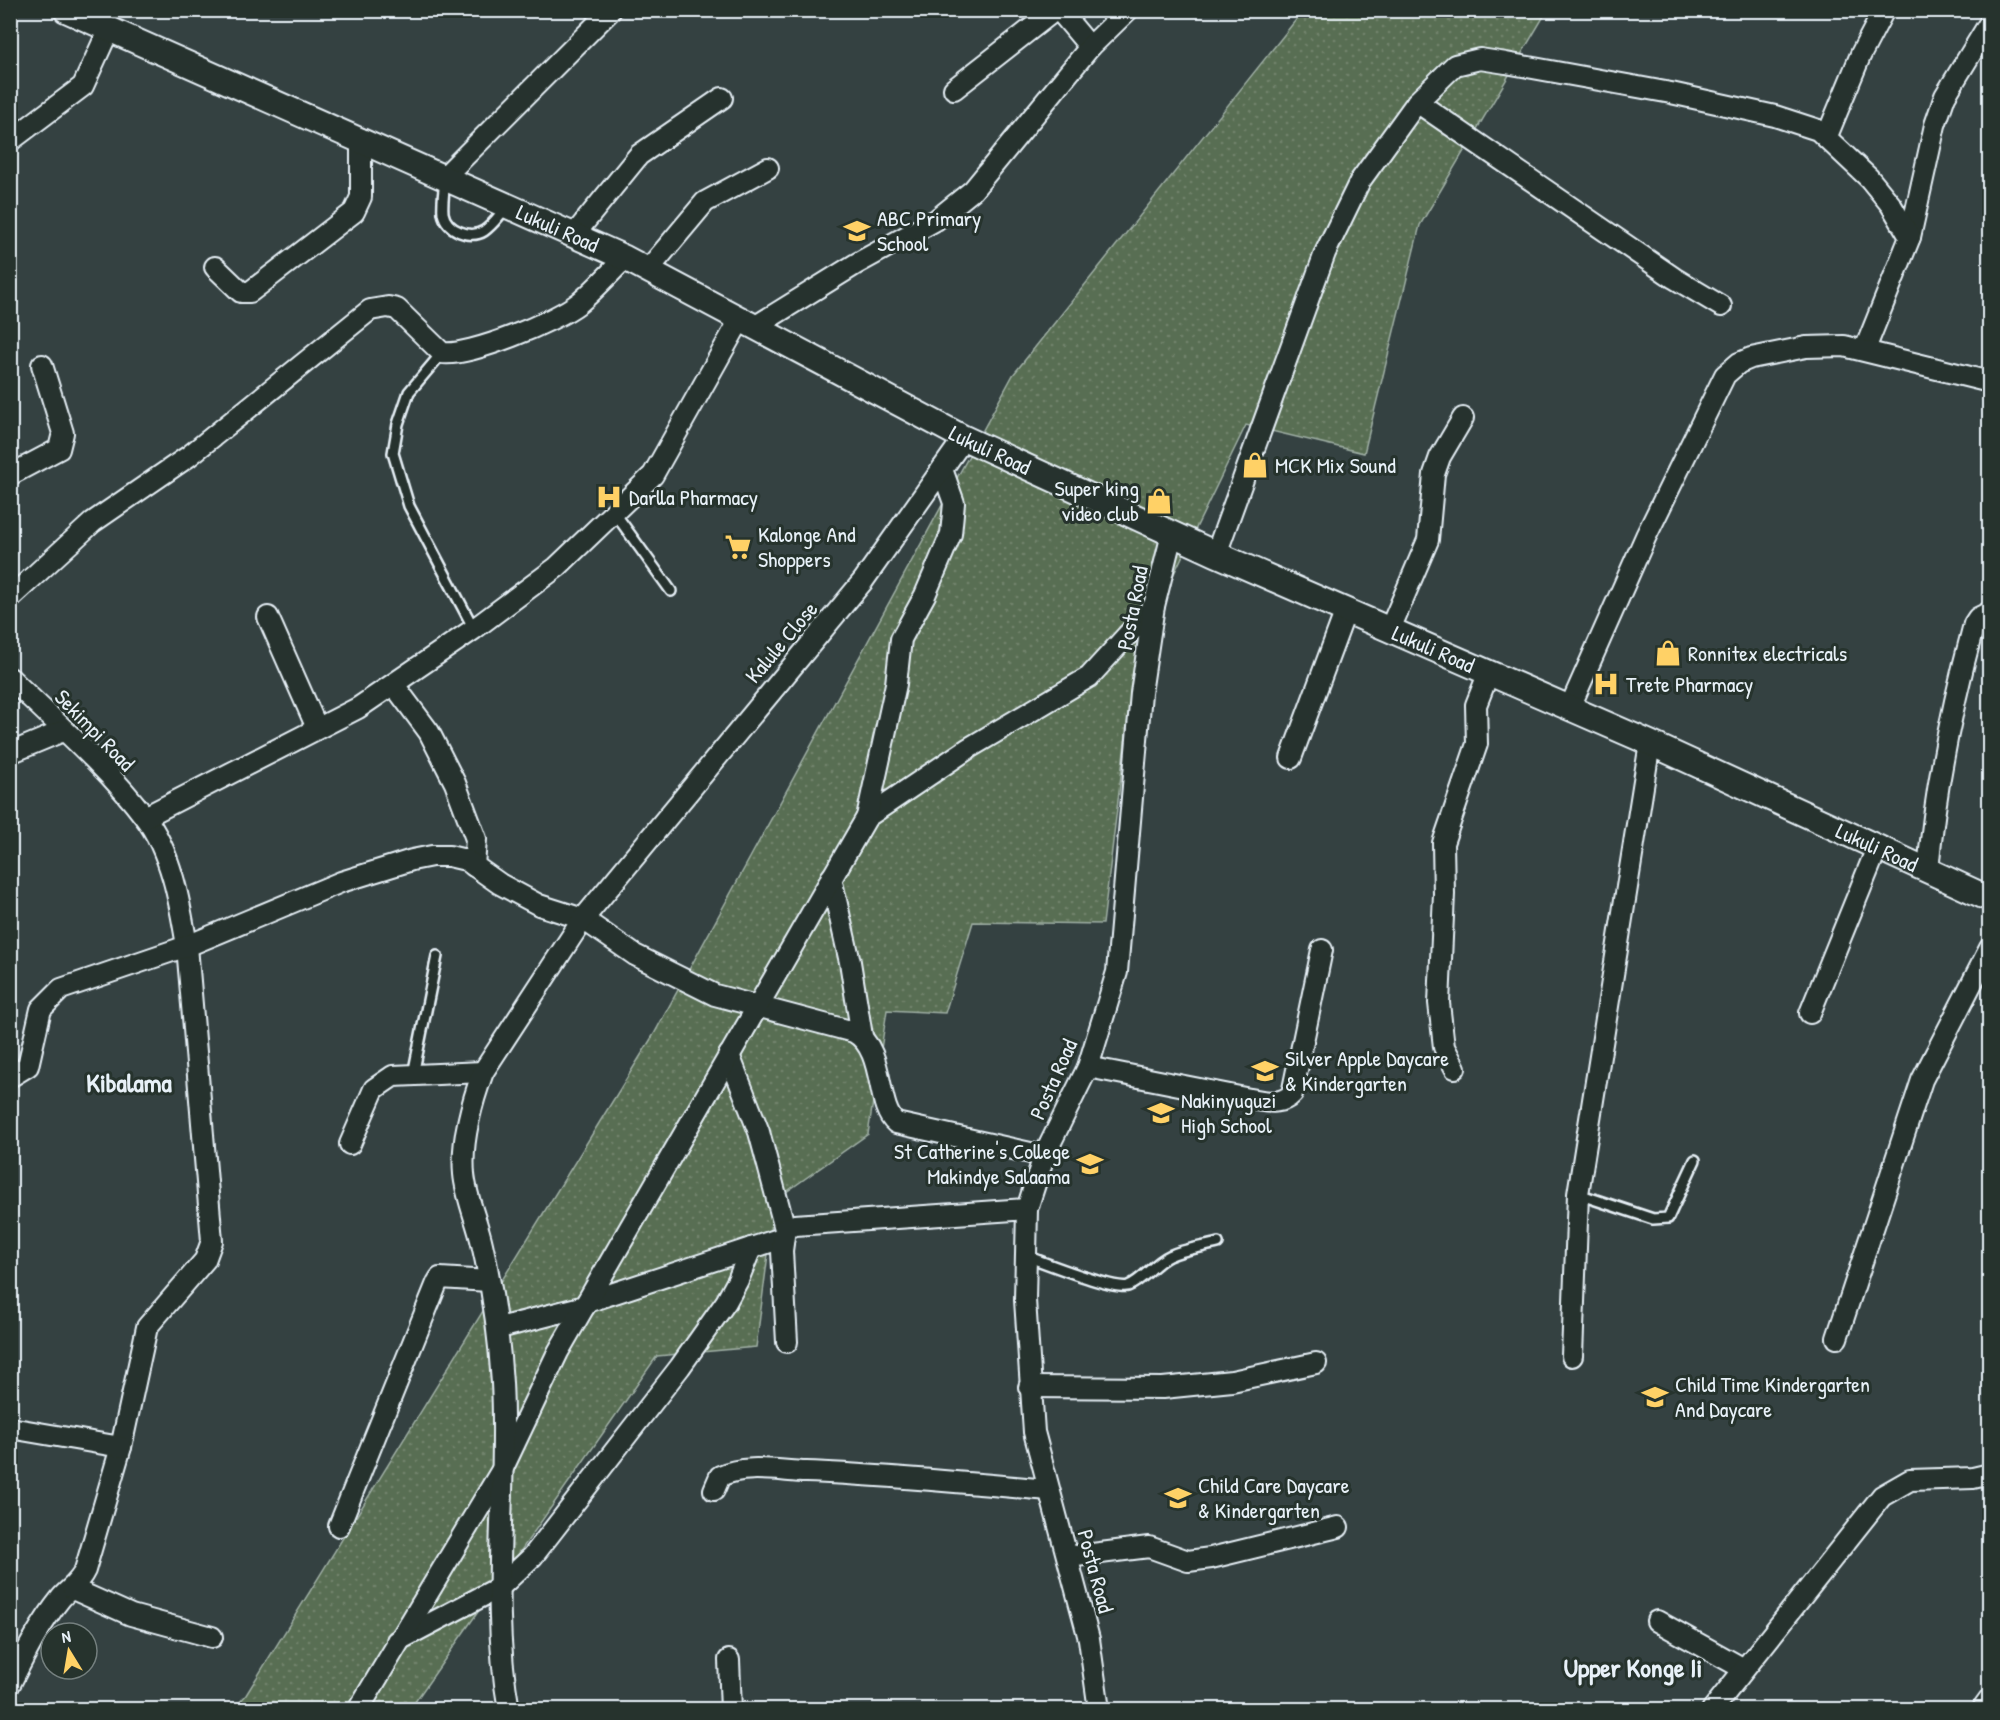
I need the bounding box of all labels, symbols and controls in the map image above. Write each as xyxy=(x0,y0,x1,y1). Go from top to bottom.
street label: Lukuli Road xyxy=(512,197,604,260)
place label: ABC Primary School xyxy=(877,203,981,258)
school or university icon: ABC Primary School xyxy=(842,216,872,246)
street label: Lukuli Road xyxy=(944,418,1036,482)
shop icon: MCK Mix Sound xyxy=(1240,450,1270,480)
place label: MCK Mix Sound xyxy=(1275,450,1396,480)
place label: Super king video club xyxy=(1055,473,1139,528)
hospital icon: Darlla Pharmacy xyxy=(594,482,624,512)
place label: Darlla Pharmacy xyxy=(629,482,758,512)
shop icon: Super king video club xyxy=(1144,486,1174,516)
place label: Kalonge And Shoppers xyxy=(758,519,856,574)
supermarket icon: Kalonge And Shoppers xyxy=(723,532,753,562)
street label: Posta Road xyxy=(1109,563,1155,653)
street label: Kalule Close xyxy=(738,594,824,689)
street label: Lukuli Road xyxy=(1388,618,1480,680)
shop icon: Ronnitex electricals xyxy=(1653,638,1683,668)
place label: Ronnitex electricals xyxy=(1688,638,1847,668)
hospital icon: Trete Pharmacy xyxy=(1591,669,1621,699)
place label: Trete Pharmacy xyxy=(1626,669,1753,699)
street label: Sekimpi Road xyxy=(48,682,142,778)
street label: Lukuli Road xyxy=(1831,815,1923,879)
street label: Posta Road xyxy=(1022,1034,1084,1124)
place label: Silver Apple Daycare & Kindergarten xyxy=(1285,1043,1449,1098)
school or university icon: Silver Apple Daycare & Kindergarten xyxy=(1250,1056,1280,1086)
district label: Kibalama xyxy=(86,1065,172,1100)
place label: Nakinyuguzi High School xyxy=(1181,1085,1276,1140)
school or university icon: Nakinyuguzi High School xyxy=(1146,1098,1176,1128)
place label: St Catherine's College Makindye Salaama xyxy=(894,1136,1070,1191)
school or university icon: St Catherine's College Makindye Salaama xyxy=(1075,1149,1105,1179)
place label: Child Time Kindergarten And Daycare xyxy=(1675,1369,1870,1424)
school or university icon: Child Time Kindergarten And Daycare xyxy=(1640,1382,1670,1412)
place label: Child Care Daycare & Kindergarten xyxy=(1198,1470,1350,1525)
school or university icon: Child Care Daycare & Kindergarten xyxy=(1163,1483,1193,1513)
street label: Posta Road xyxy=(1070,1526,1122,1616)
north arrow xyxy=(39,1621,99,1681)
text: N xyxy=(60,1625,73,1648)
district label: Upper Konge Ii xyxy=(1564,1650,1702,1686)

